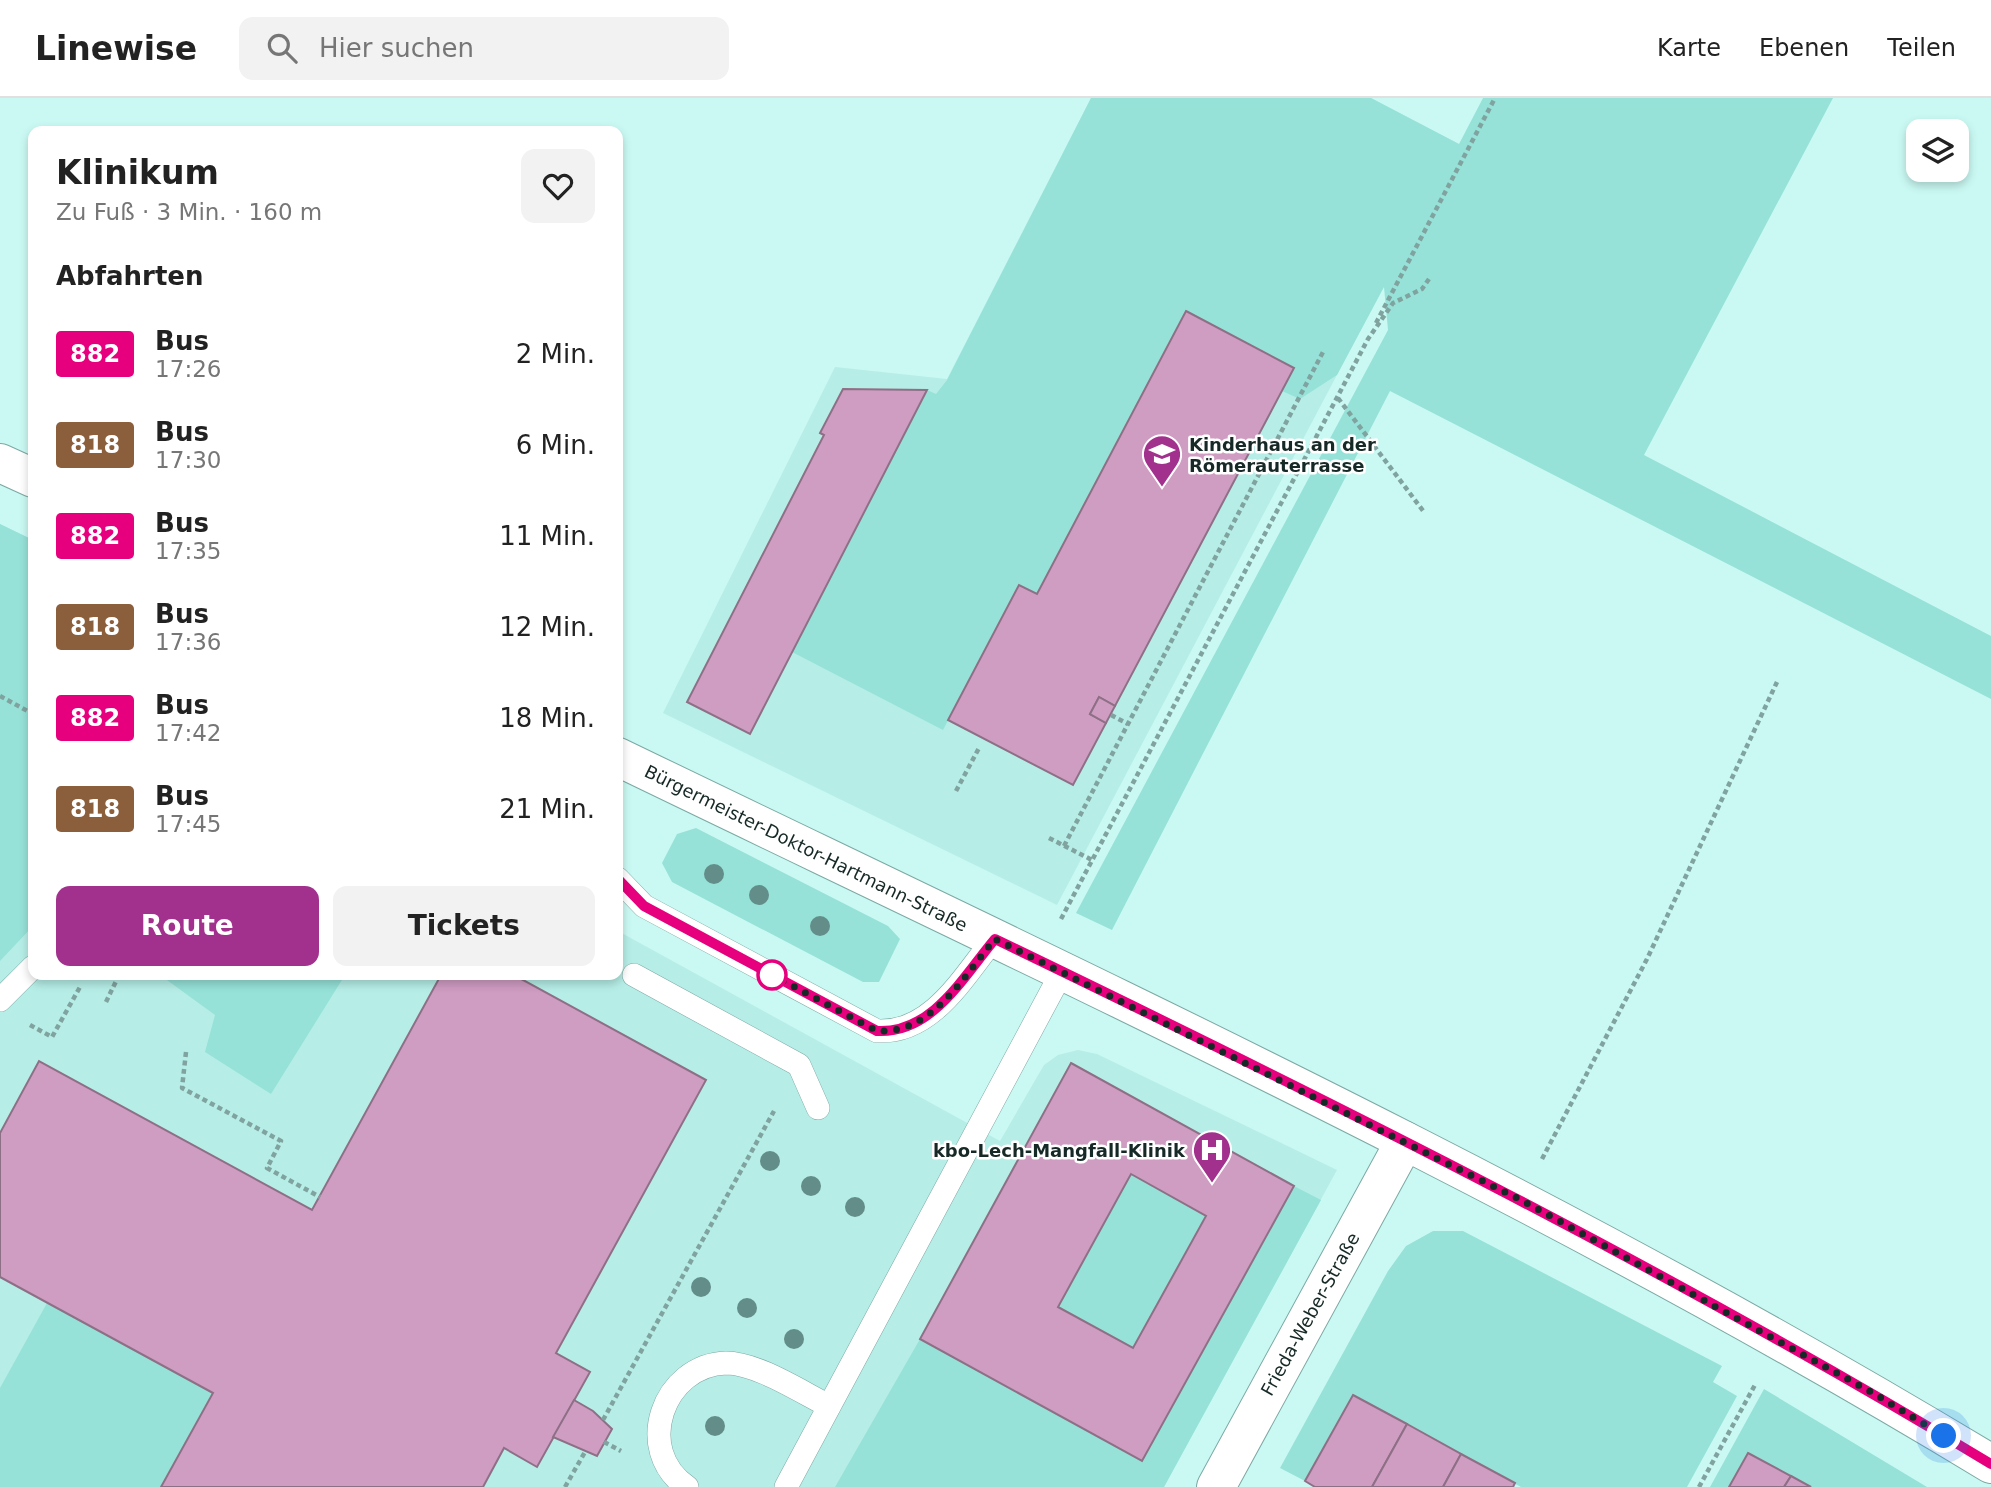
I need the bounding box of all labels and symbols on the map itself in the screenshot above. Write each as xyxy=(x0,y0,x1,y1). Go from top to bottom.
school or university icon: Kinderhaus an der Römerauterrasse xyxy=(1141,433,1183,488)
place label: Kinderhaus an der Römerauterrasse xyxy=(1189,434,1376,476)
street label: Bürgermeister-Doktor-Hartmann-Straße xyxy=(641,760,971,936)
unlabelled marker xyxy=(757,960,787,990)
hospital icon: kbo-Lech-Mangfall-Klinik xyxy=(1191,1129,1233,1184)
place label: kbo-Lech-Mangfall-Klinik xyxy=(933,1140,1186,1161)
street label: Frieda-Weber-Straße xyxy=(1256,1229,1364,1399)
your location xyxy=(1926,1418,1961,1453)

